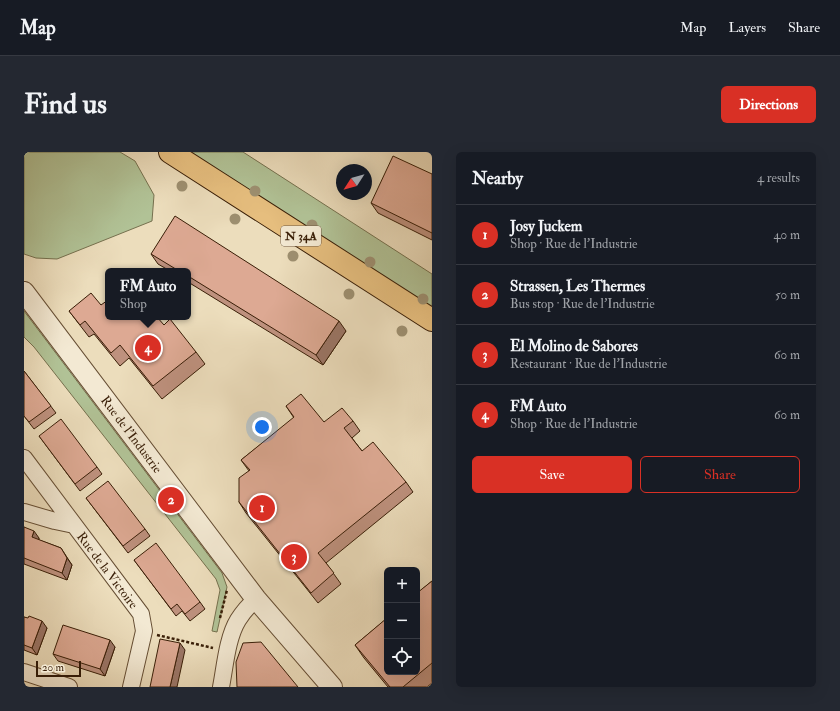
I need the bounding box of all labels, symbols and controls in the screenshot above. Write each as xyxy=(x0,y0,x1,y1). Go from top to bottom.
text: Map xyxy=(20,16,56,40)
text: Map xyxy=(680,19,706,36)
text: Layers xyxy=(728,19,766,36)
text: Share xyxy=(788,19,820,36)
button: Directions xyxy=(721,86,816,123)
text: Find us xyxy=(24,87,107,122)
north arrow xyxy=(336,164,372,200)
text: Nearby xyxy=(472,168,523,189)
text: 4 results xyxy=(757,170,800,186)
text: Josy Juckem xyxy=(510,217,582,236)
road number: N 34A xyxy=(281,226,321,246)
text: 1 xyxy=(483,227,487,243)
text: 40 m xyxy=(774,227,800,243)
text: Shop · Rue de l'Industrie xyxy=(510,236,638,252)
popup xyxy=(105,268,191,320)
text: FM Auto xyxy=(120,277,176,296)
text: Strassen, Les Thermes xyxy=(510,277,645,296)
text: 2 xyxy=(482,287,488,303)
text: 50 m xyxy=(775,287,800,303)
text: Shop xyxy=(120,296,147,312)
text: Bus stop · Rue de l'Industrie xyxy=(510,296,655,312)
pin: 4 xyxy=(135,333,161,363)
text: El Molino de Sabores xyxy=(510,337,638,356)
text: 3 xyxy=(483,347,488,363)
text: 60 m xyxy=(774,347,800,363)
text: Restaurant · Rue de l'Industrie xyxy=(510,356,667,372)
street label: Rue de l'Industrie xyxy=(97,393,166,477)
text: FM Auto xyxy=(510,397,566,416)
text: 4 xyxy=(481,407,489,423)
text: 60 m xyxy=(774,407,800,423)
text: Shop · Rue de l'Industrie xyxy=(510,416,638,432)
your location xyxy=(252,417,272,437)
button: Save xyxy=(472,456,632,493)
button: Share xyxy=(640,456,800,493)
pin: 2 xyxy=(158,485,184,515)
pin: 1 xyxy=(249,493,275,523)
street label: Rue de la Victoire xyxy=(73,529,142,613)
pin: 3 xyxy=(281,542,307,572)
map controls xyxy=(384,567,420,675)
button: + xyxy=(384,567,420,603)
button: − xyxy=(384,603,420,639)
button: locate xyxy=(384,639,420,675)
scale bar xyxy=(36,659,81,678)
text: 20 m xyxy=(42,661,64,674)

